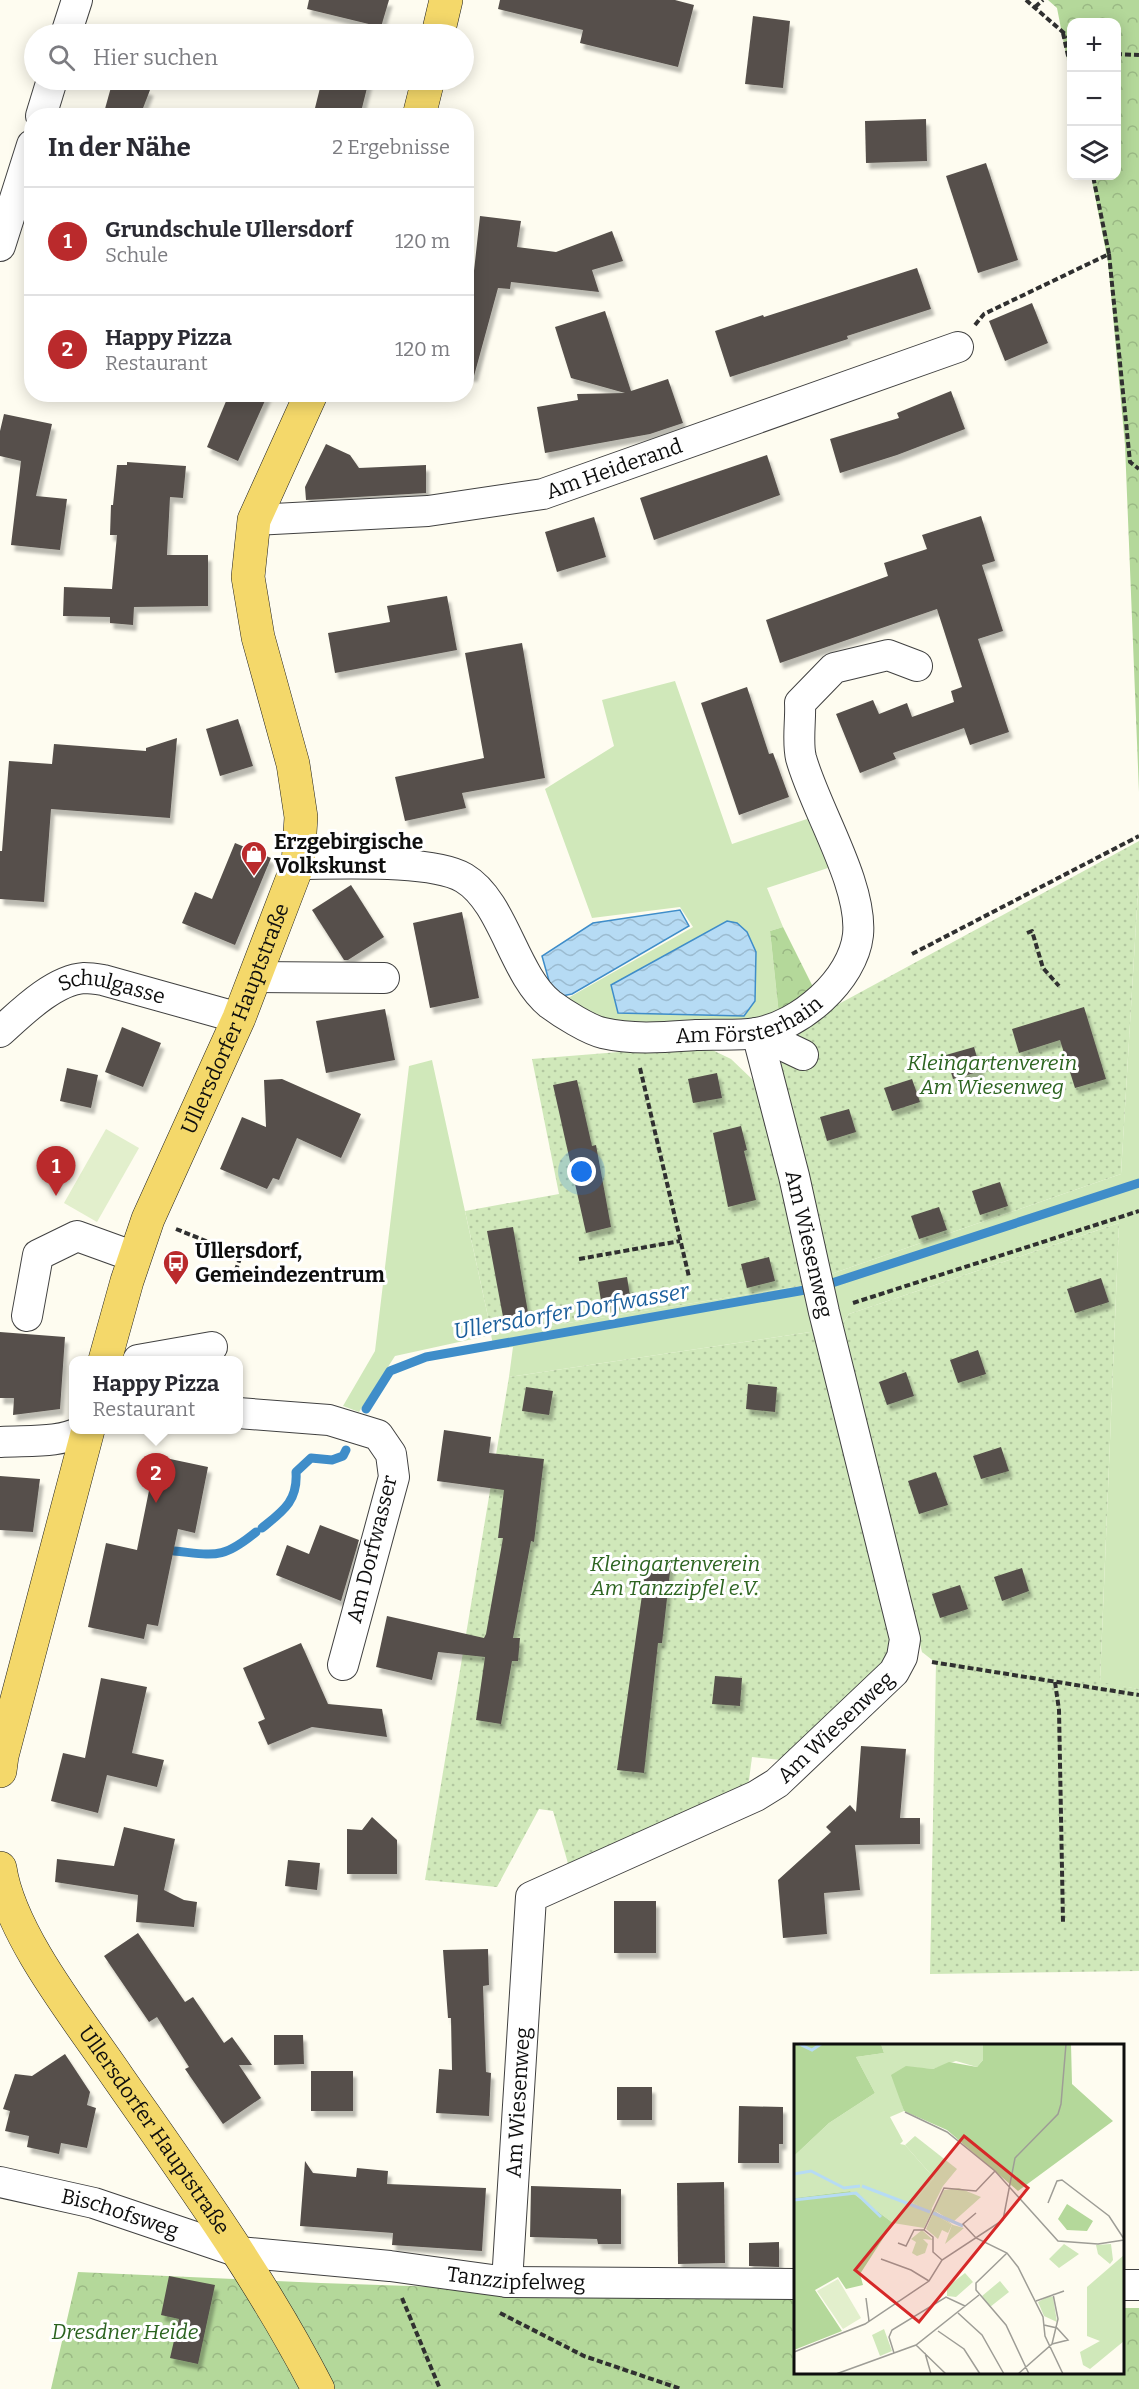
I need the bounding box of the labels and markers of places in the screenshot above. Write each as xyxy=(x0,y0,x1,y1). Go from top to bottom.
place label: Erzgebirgische Volkskunst xyxy=(274,829,423,879)
shop icon: Erzgebirgische Volkskunst xyxy=(239,839,269,877)
pin: 1 xyxy=(36,1146,76,1196)
place label: Ullersdorf, Gemeindezentrum xyxy=(195,1238,385,1288)
bus stop icon: Ullersdorf, Gemeindezentrum xyxy=(161,1248,191,1286)
pin: 2 xyxy=(136,1454,176,1503)

